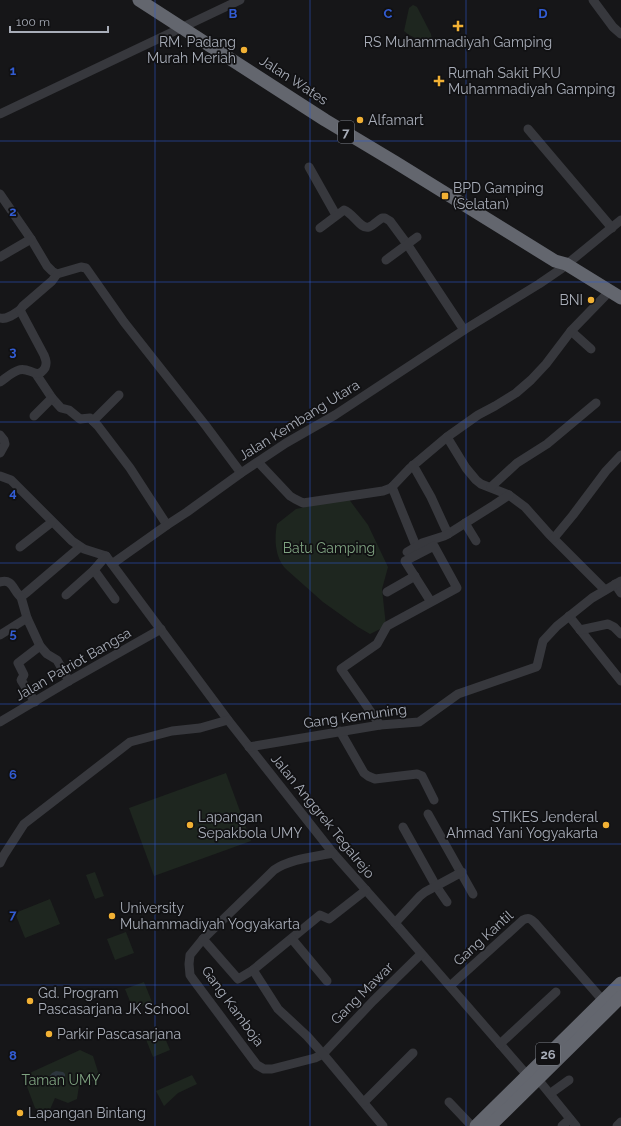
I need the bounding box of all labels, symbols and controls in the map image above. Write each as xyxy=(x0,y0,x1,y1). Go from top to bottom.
text: B xyxy=(229,6,238,21)
text: C xyxy=(384,6,393,21)
text: D xyxy=(538,6,548,21)
scale bar xyxy=(10,8,108,34)
text: 100 m xyxy=(16,15,50,29)
marker: RS Muhammadiyah Gamping xyxy=(452,20,464,32)
place label: RM. Padang Murah Meriah xyxy=(147,34,236,66)
place label: RS Muhammadiyah Gamping xyxy=(364,34,552,50)
marker: RM. Padang Murah Meriah xyxy=(239,45,249,55)
street label: Jalan Wates xyxy=(257,52,331,108)
text: 1 xyxy=(10,63,17,78)
place label: Rumah Sakit PKU Muhammadiyah Gamping xyxy=(448,65,615,97)
marker: Rumah Sakit PKU Muhammadiyah Gamping xyxy=(433,75,445,87)
place label: Alfamart xyxy=(368,112,424,128)
marker: Alfamart xyxy=(355,115,365,125)
road number: 7 xyxy=(338,121,354,143)
place label: BPD Gamping (Selatan) xyxy=(453,180,544,212)
marker: BPD Gamping (Selatan) xyxy=(440,191,450,201)
text: 2 xyxy=(9,204,17,219)
place label: BNI xyxy=(559,292,583,308)
marker: BNI xyxy=(586,295,596,305)
text: 3 xyxy=(9,344,17,359)
street label: Jalan Kembang Utara xyxy=(236,376,362,464)
text: 4 xyxy=(9,485,17,500)
park label: Batu Gamping xyxy=(283,540,375,556)
street label: Jalan Patriot Bangsa xyxy=(12,624,134,704)
text: 5 xyxy=(9,626,17,641)
street label: Gang Kemuning xyxy=(302,701,408,731)
street label: Jalan Anggrek Tegalrejo xyxy=(268,751,378,881)
text: 6 xyxy=(9,767,17,782)
place label: Lapangan Sepakbola UMY xyxy=(198,809,302,841)
place label: STIKES Jenderal Ahmad Yani Yogyakarta xyxy=(446,809,598,841)
marker: Lapangan Sepakbola UMY xyxy=(185,820,195,830)
marker: STIKES Jenderal Ahmad Yani Yogyakarta xyxy=(601,820,611,830)
place label: University Muhammadiyah Yogyakarta xyxy=(120,900,300,932)
text: 7 xyxy=(9,907,17,922)
street label: Gang Kantil xyxy=(450,907,516,969)
marker: University Muhammadiyah Yogyakarta xyxy=(107,911,117,921)
street label: Gang Mawar xyxy=(328,959,396,1027)
street label: Gang Kamboja xyxy=(199,963,267,1049)
place label: Gd. Program Pascasarjana JK School xyxy=(38,985,190,1017)
marker: Gd. Program Pascasarjana JK School xyxy=(25,996,35,1006)
place label: Parkir Pascasarjana xyxy=(57,1026,181,1042)
marker: Parkir Pascasarjana xyxy=(44,1029,54,1039)
road number: 26 xyxy=(536,1043,560,1065)
text: 8 xyxy=(9,1048,17,1063)
park label: Taman UMY xyxy=(22,1072,100,1088)
place label: Lapangan Bintang xyxy=(28,1105,146,1121)
marker: Lapangan Bintang xyxy=(15,1108,25,1118)

